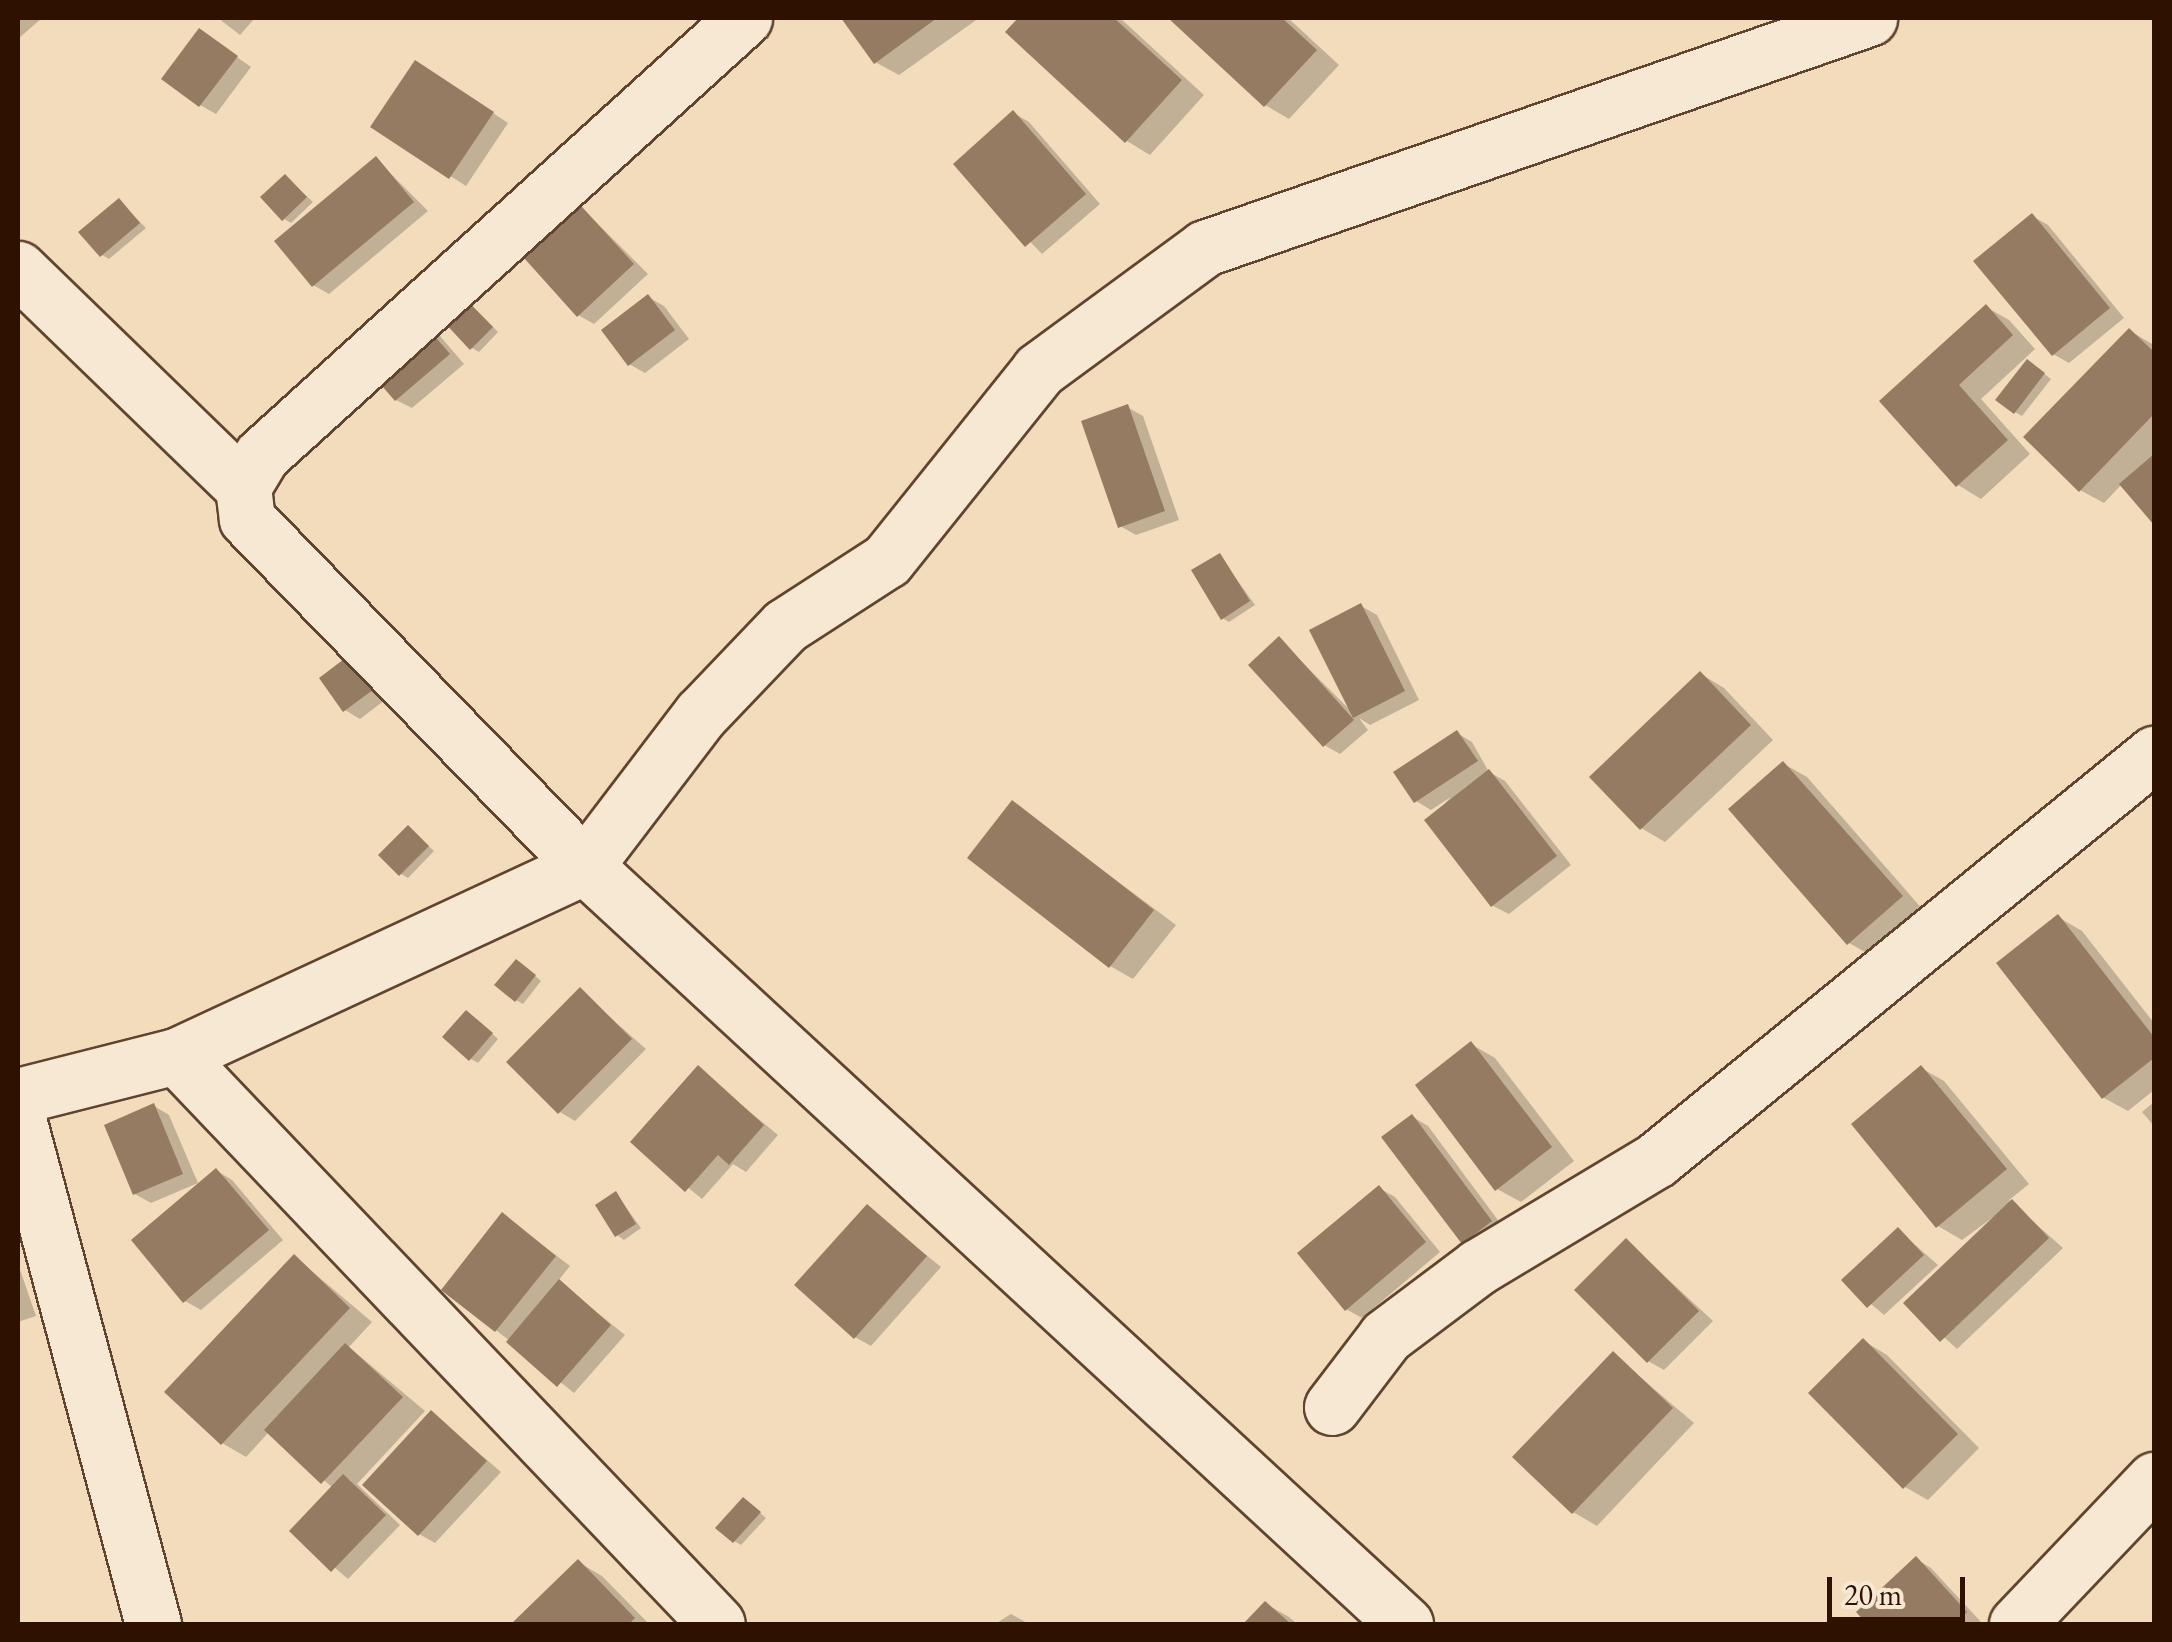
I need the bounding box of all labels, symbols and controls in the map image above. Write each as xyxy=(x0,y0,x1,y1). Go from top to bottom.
scale bar xyxy=(1832,1557,1970,1619)
text: 20 m xyxy=(1844,1575,1902,1614)

